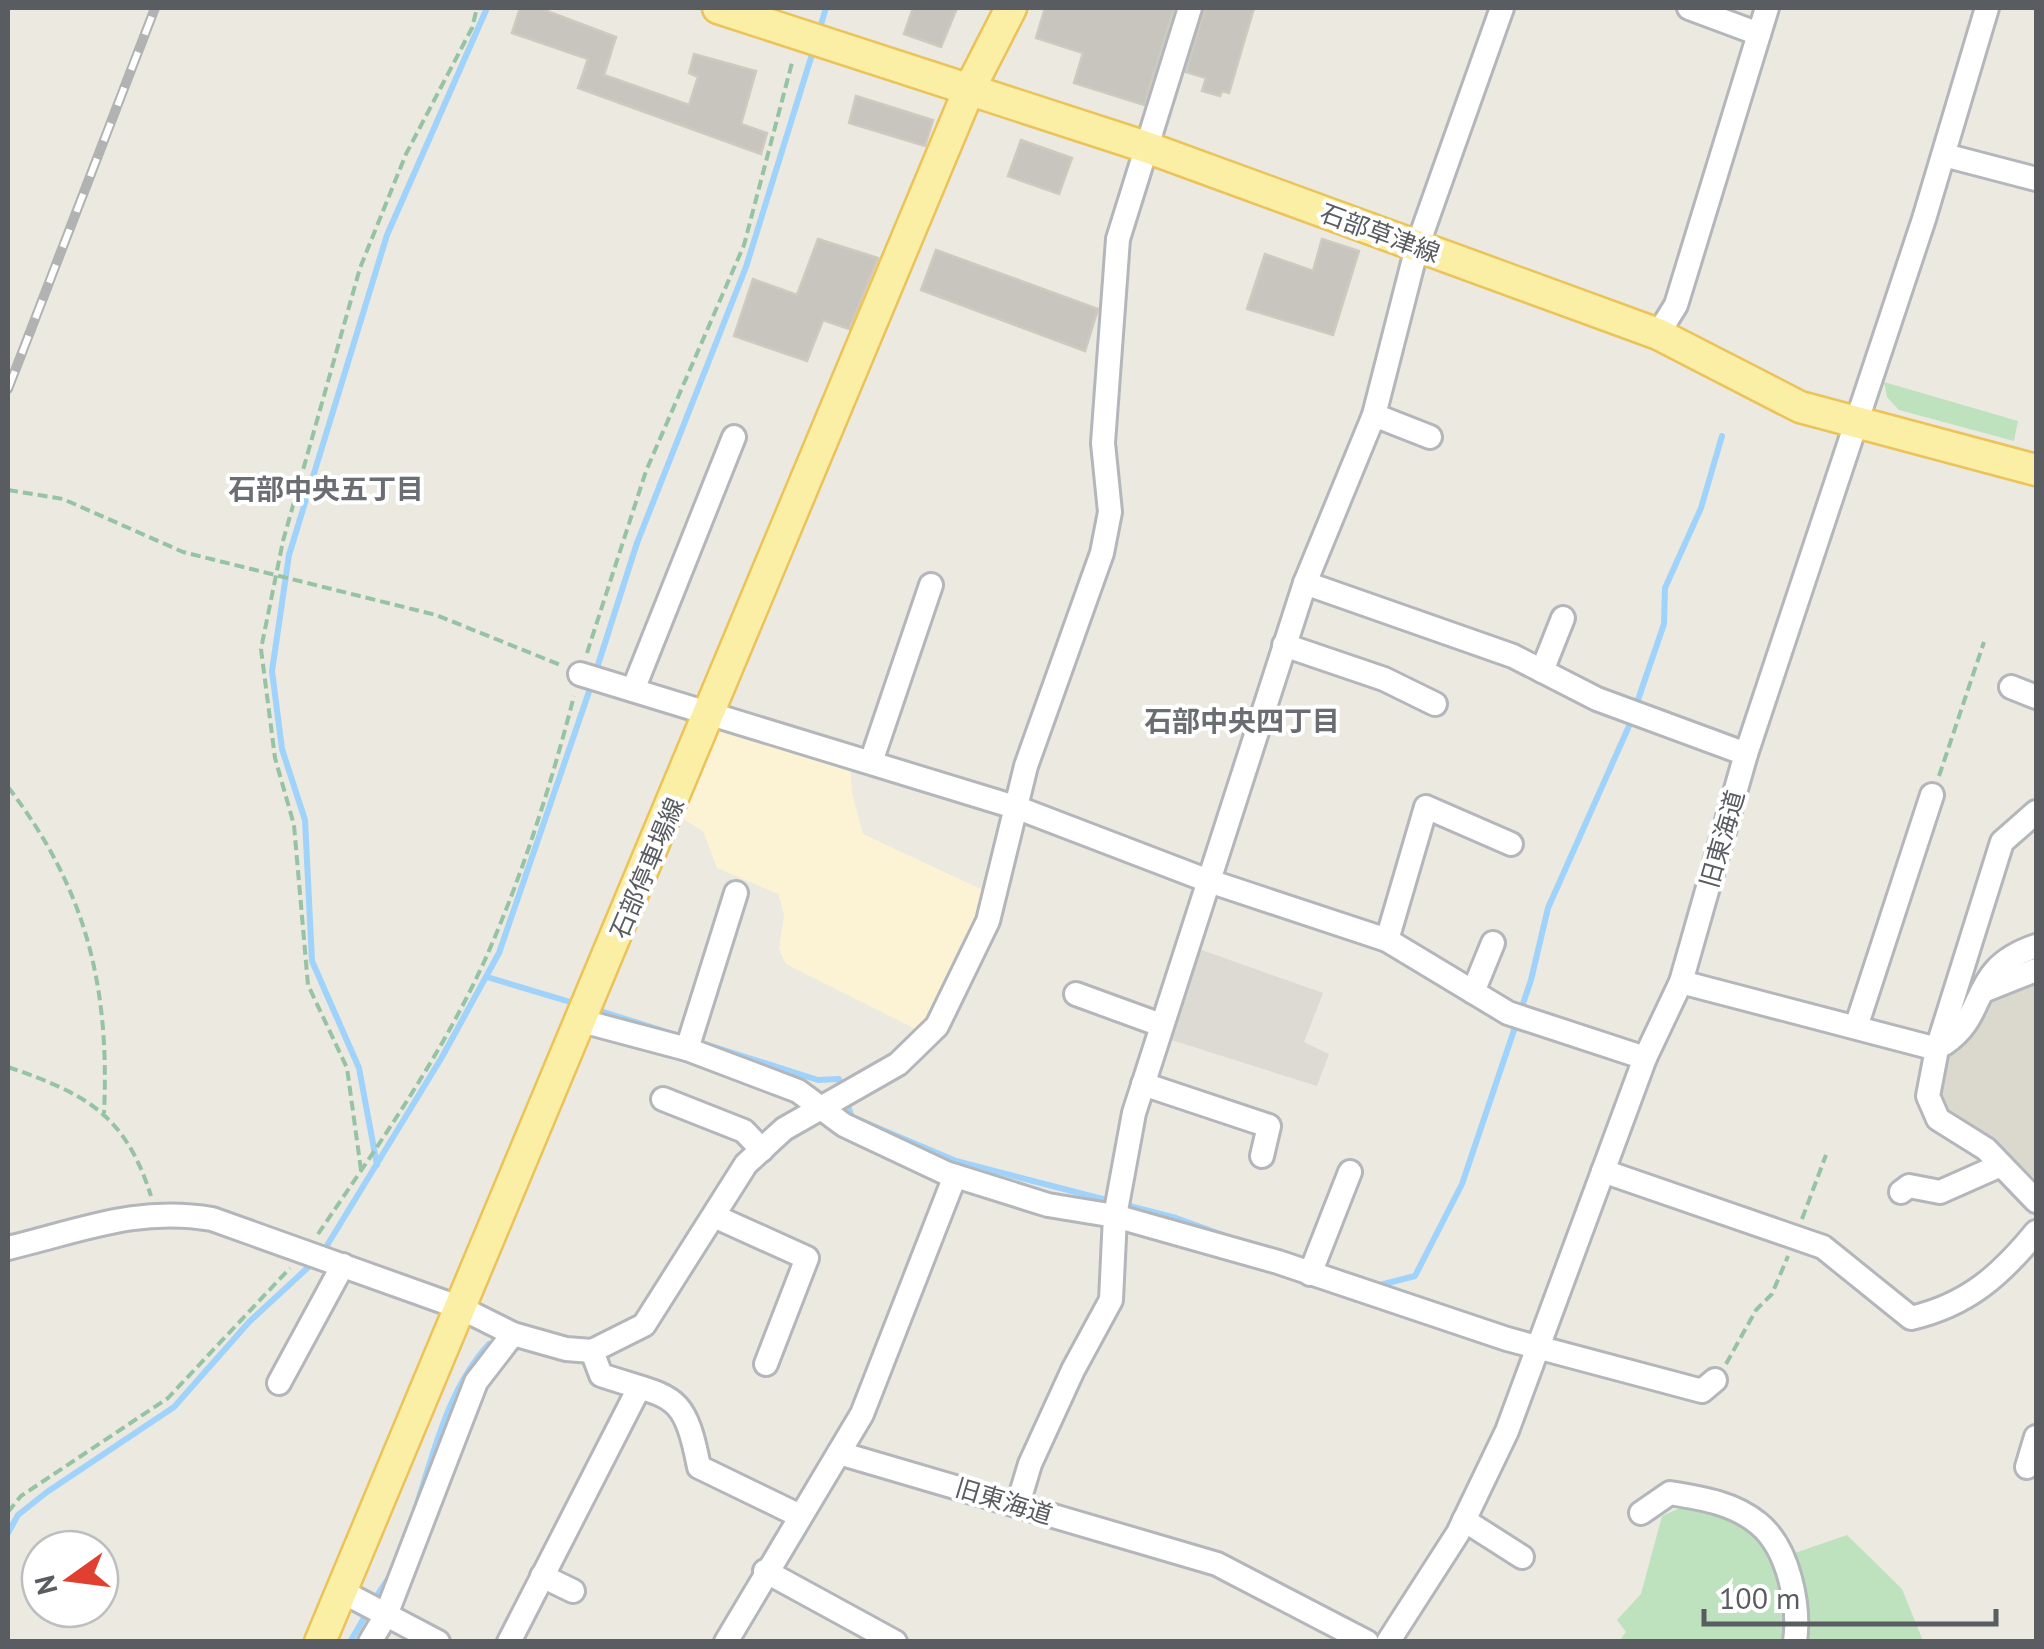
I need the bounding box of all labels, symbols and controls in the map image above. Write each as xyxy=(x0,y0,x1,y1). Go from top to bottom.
street label: 石部草津線 xyxy=(1316,197,1444,269)
district label: 石部中央五丁目 xyxy=(228,470,424,507)
district label: 石部中央四丁目 xyxy=(1144,702,1340,739)
street label: 旧東海道 xyxy=(1693,787,1751,891)
street label: 石部停車場線 xyxy=(603,793,691,943)
street label: 旧東海道 xyxy=(951,1471,1057,1531)
north arrow xyxy=(20,1529,120,1629)
scale bar xyxy=(1704,1564,1996,1626)
text: N xyxy=(25,1572,65,1599)
text: 100 m xyxy=(1719,1578,1800,1617)

